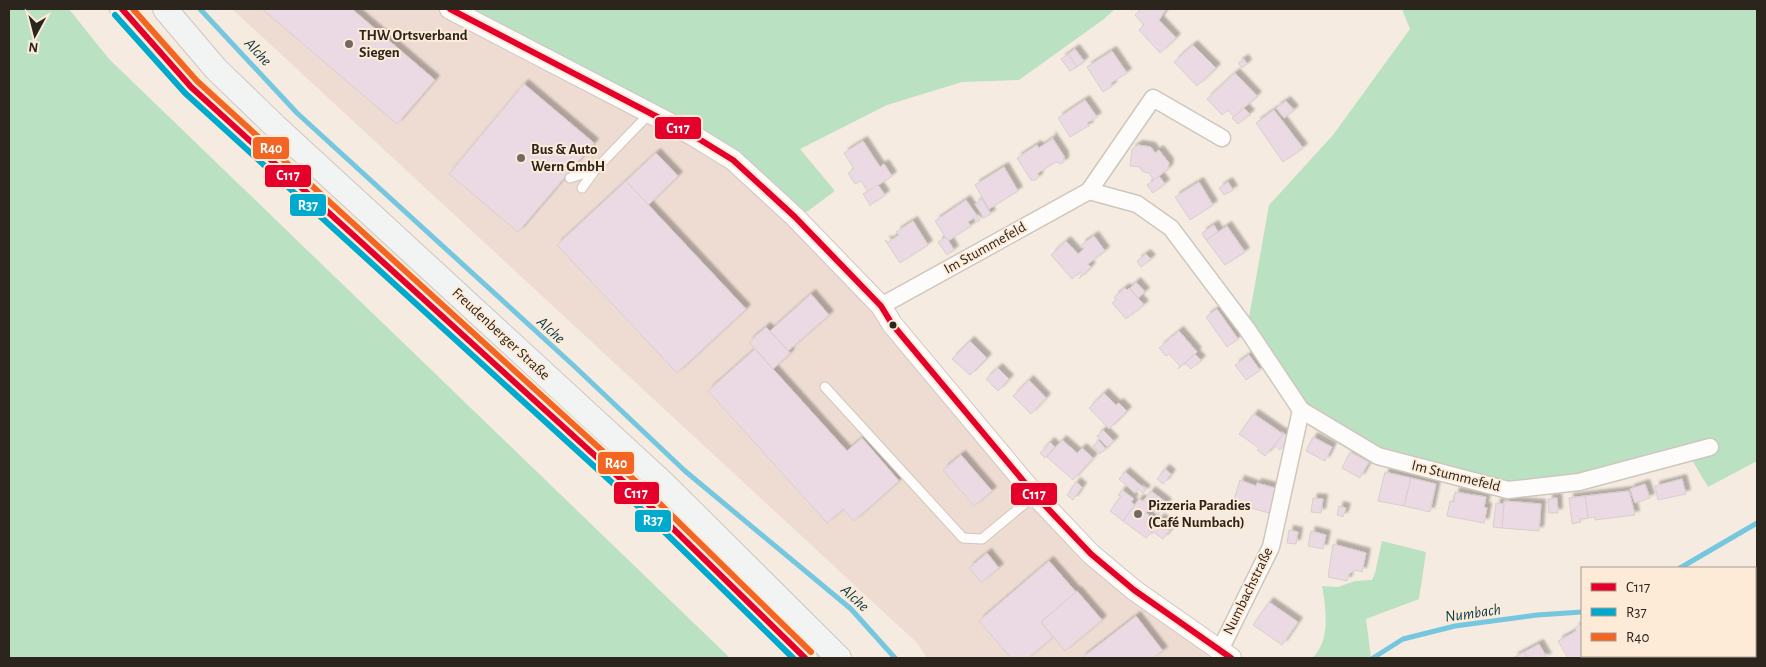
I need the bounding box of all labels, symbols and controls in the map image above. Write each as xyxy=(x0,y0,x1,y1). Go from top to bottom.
north arrow xyxy=(10,10,60,60)
place label: THW Ortsverband Siegen xyxy=(359,28,468,60)
water label: Alche xyxy=(241,34,275,69)
marker: THW Ortsverband Siegen xyxy=(343,38,355,50)
text: N xyxy=(28,39,39,54)
line badge: C117 xyxy=(654,116,702,140)
text: C117 xyxy=(666,122,690,136)
line badge: R40 xyxy=(252,136,290,160)
text: R40 xyxy=(260,142,282,156)
place label: Bus & Auto Wern GmbH xyxy=(531,142,605,174)
marker: Bus & Auto Wern GmbH xyxy=(515,152,527,164)
line badge: C117 xyxy=(264,164,312,188)
text: C117 xyxy=(276,169,300,183)
line badge: R37 xyxy=(289,193,327,217)
text: R37 xyxy=(298,199,318,213)
street label: Im Stummefeld xyxy=(942,219,1029,277)
street label: Freudenberger Straße xyxy=(449,285,553,383)
water label: Alche xyxy=(533,313,568,347)
unlabelled marker xyxy=(888,320,898,330)
line badge: R40 xyxy=(597,451,635,475)
text: R40 xyxy=(605,457,627,471)
street label: Im Stummefeld xyxy=(1410,458,1502,494)
line badge: C117 xyxy=(613,481,660,505)
line badge: C117 xyxy=(1010,482,1058,506)
text: C117 xyxy=(624,487,648,501)
text: C117 xyxy=(1022,488,1046,502)
place label: Pizzeria Paradies (Café Numbach) xyxy=(1148,498,1251,530)
marker: Pizzeria Paradies (Café Numbach) xyxy=(1132,508,1144,520)
line badge: R37 xyxy=(634,509,672,533)
text: R37 xyxy=(643,514,663,528)
street label: Numbachstraße xyxy=(1220,545,1276,637)
legend xyxy=(1581,567,1756,657)
text: C117 xyxy=(1626,580,1650,595)
water label: Alche xyxy=(837,581,872,615)
water label: Numbach xyxy=(1444,601,1502,625)
text: R37 xyxy=(1626,605,1647,620)
text: R40 xyxy=(1626,630,1650,645)

